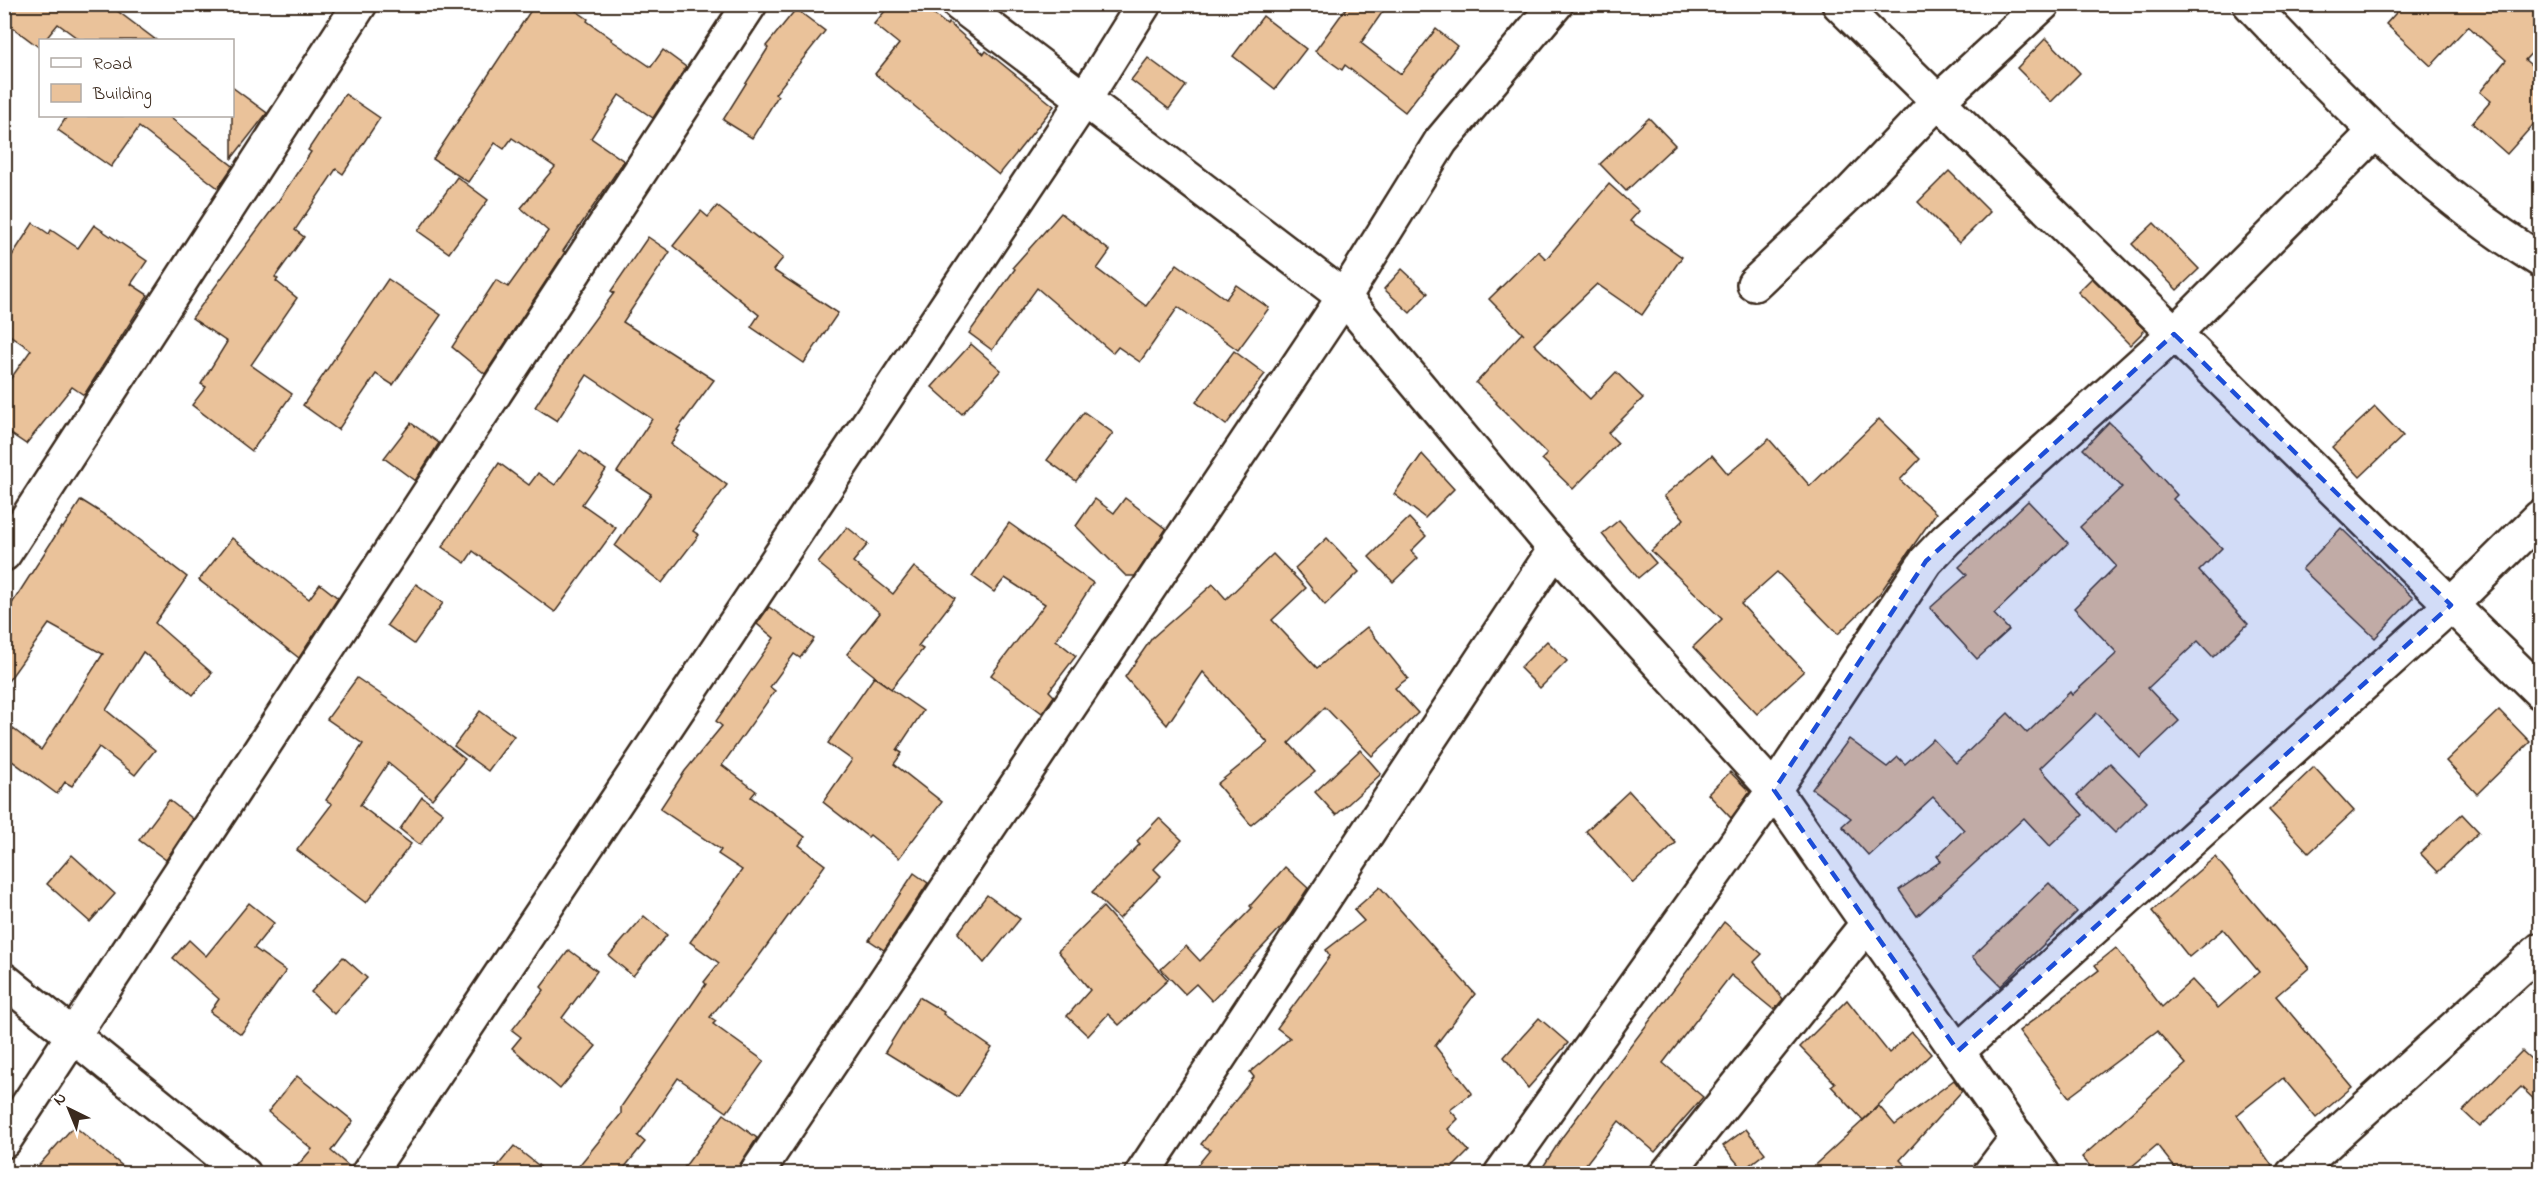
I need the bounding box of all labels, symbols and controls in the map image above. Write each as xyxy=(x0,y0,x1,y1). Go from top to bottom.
legend xyxy=(39,39,234,117)
text: Road xyxy=(93,52,132,78)
text: Building xyxy=(92,82,152,109)
north arrow xyxy=(39,1079,99,1139)
text: N xyxy=(48,1087,72,1112)

